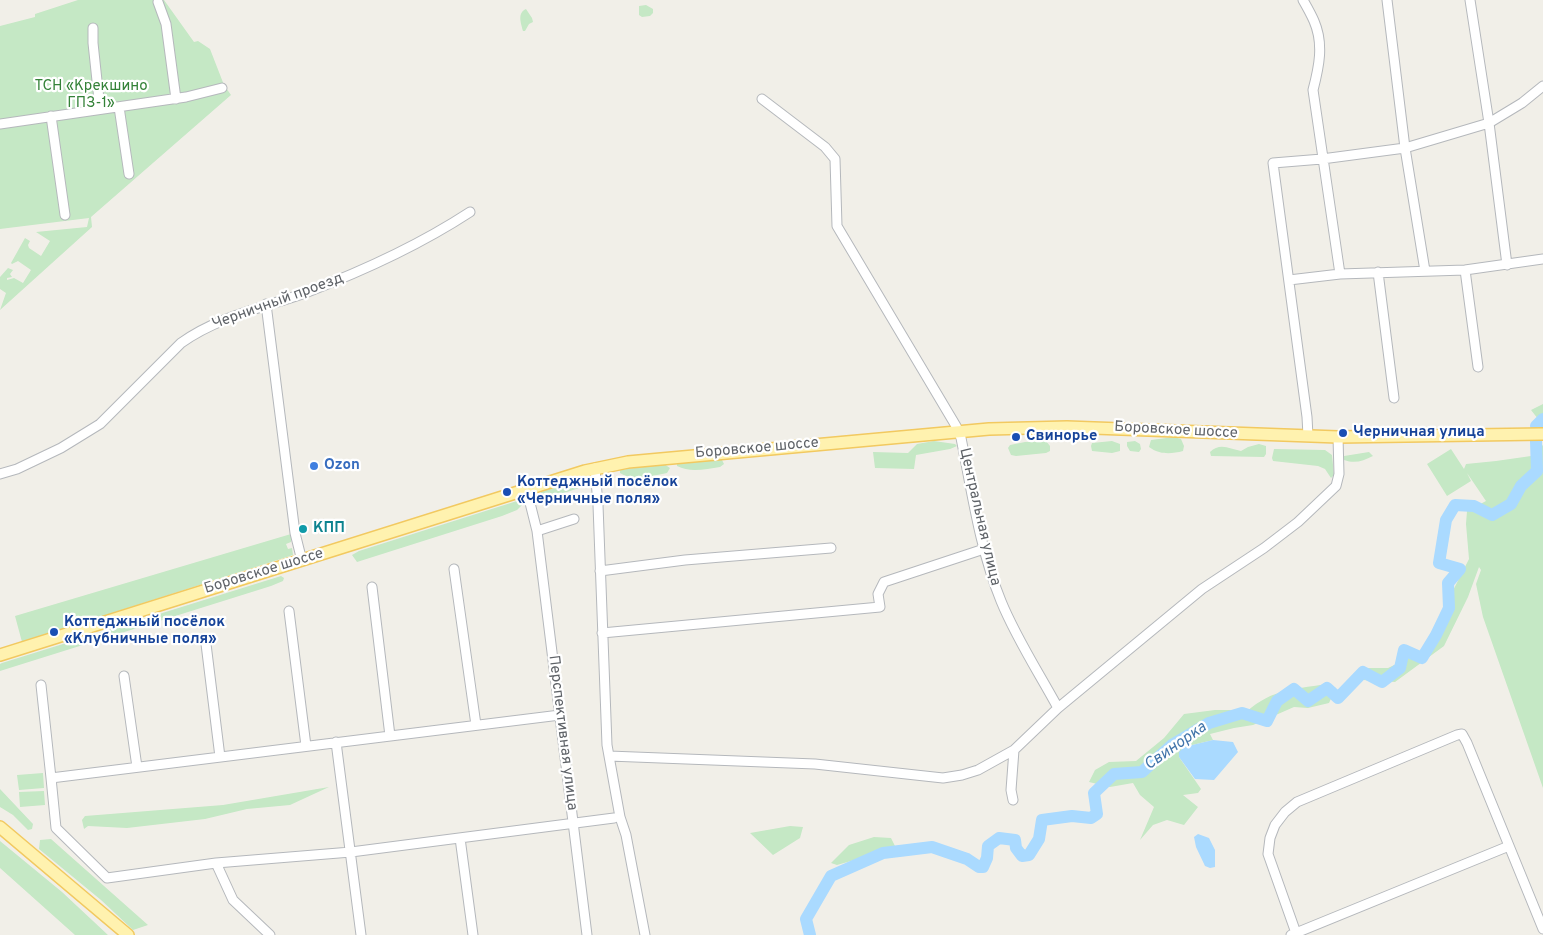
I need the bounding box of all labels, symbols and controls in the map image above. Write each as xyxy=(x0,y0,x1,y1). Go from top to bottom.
park label: ТСН «Крекшино ГПЗ-1» xyxy=(34,78,148,113)
street label: Черничный проезд xyxy=(210,270,346,334)
street label: Боровское шоссе xyxy=(1114,419,1238,443)
place label: Черничная улица xyxy=(1353,424,1485,442)
marker: Черничная улица xyxy=(1337,427,1349,439)
place label: Свинорье xyxy=(1026,428,1097,446)
marker: Свинорье xyxy=(1010,431,1022,443)
street label: Боровское шоссе xyxy=(695,435,819,463)
street label: Центральная улица xyxy=(954,446,1004,588)
place label: Ozon xyxy=(324,457,360,475)
marker: Ozon xyxy=(308,460,320,472)
place label: Коттеджный посёлок «Черничные поля» xyxy=(517,474,678,509)
marker: Коттеджный посёлок «Черничные поля» xyxy=(501,486,513,498)
place label: КПП xyxy=(313,520,345,538)
marker: КПП xyxy=(297,523,309,535)
street label: Боровское шоссе xyxy=(202,545,326,599)
place label: Коттеджный посёлок «Клубничные поля» xyxy=(64,614,225,649)
marker: Коттеджный посёлок «Клубничные поля» xyxy=(48,626,60,638)
street label: Перспективная улица xyxy=(544,654,580,812)
water label: Свинорка xyxy=(1141,719,1211,775)

